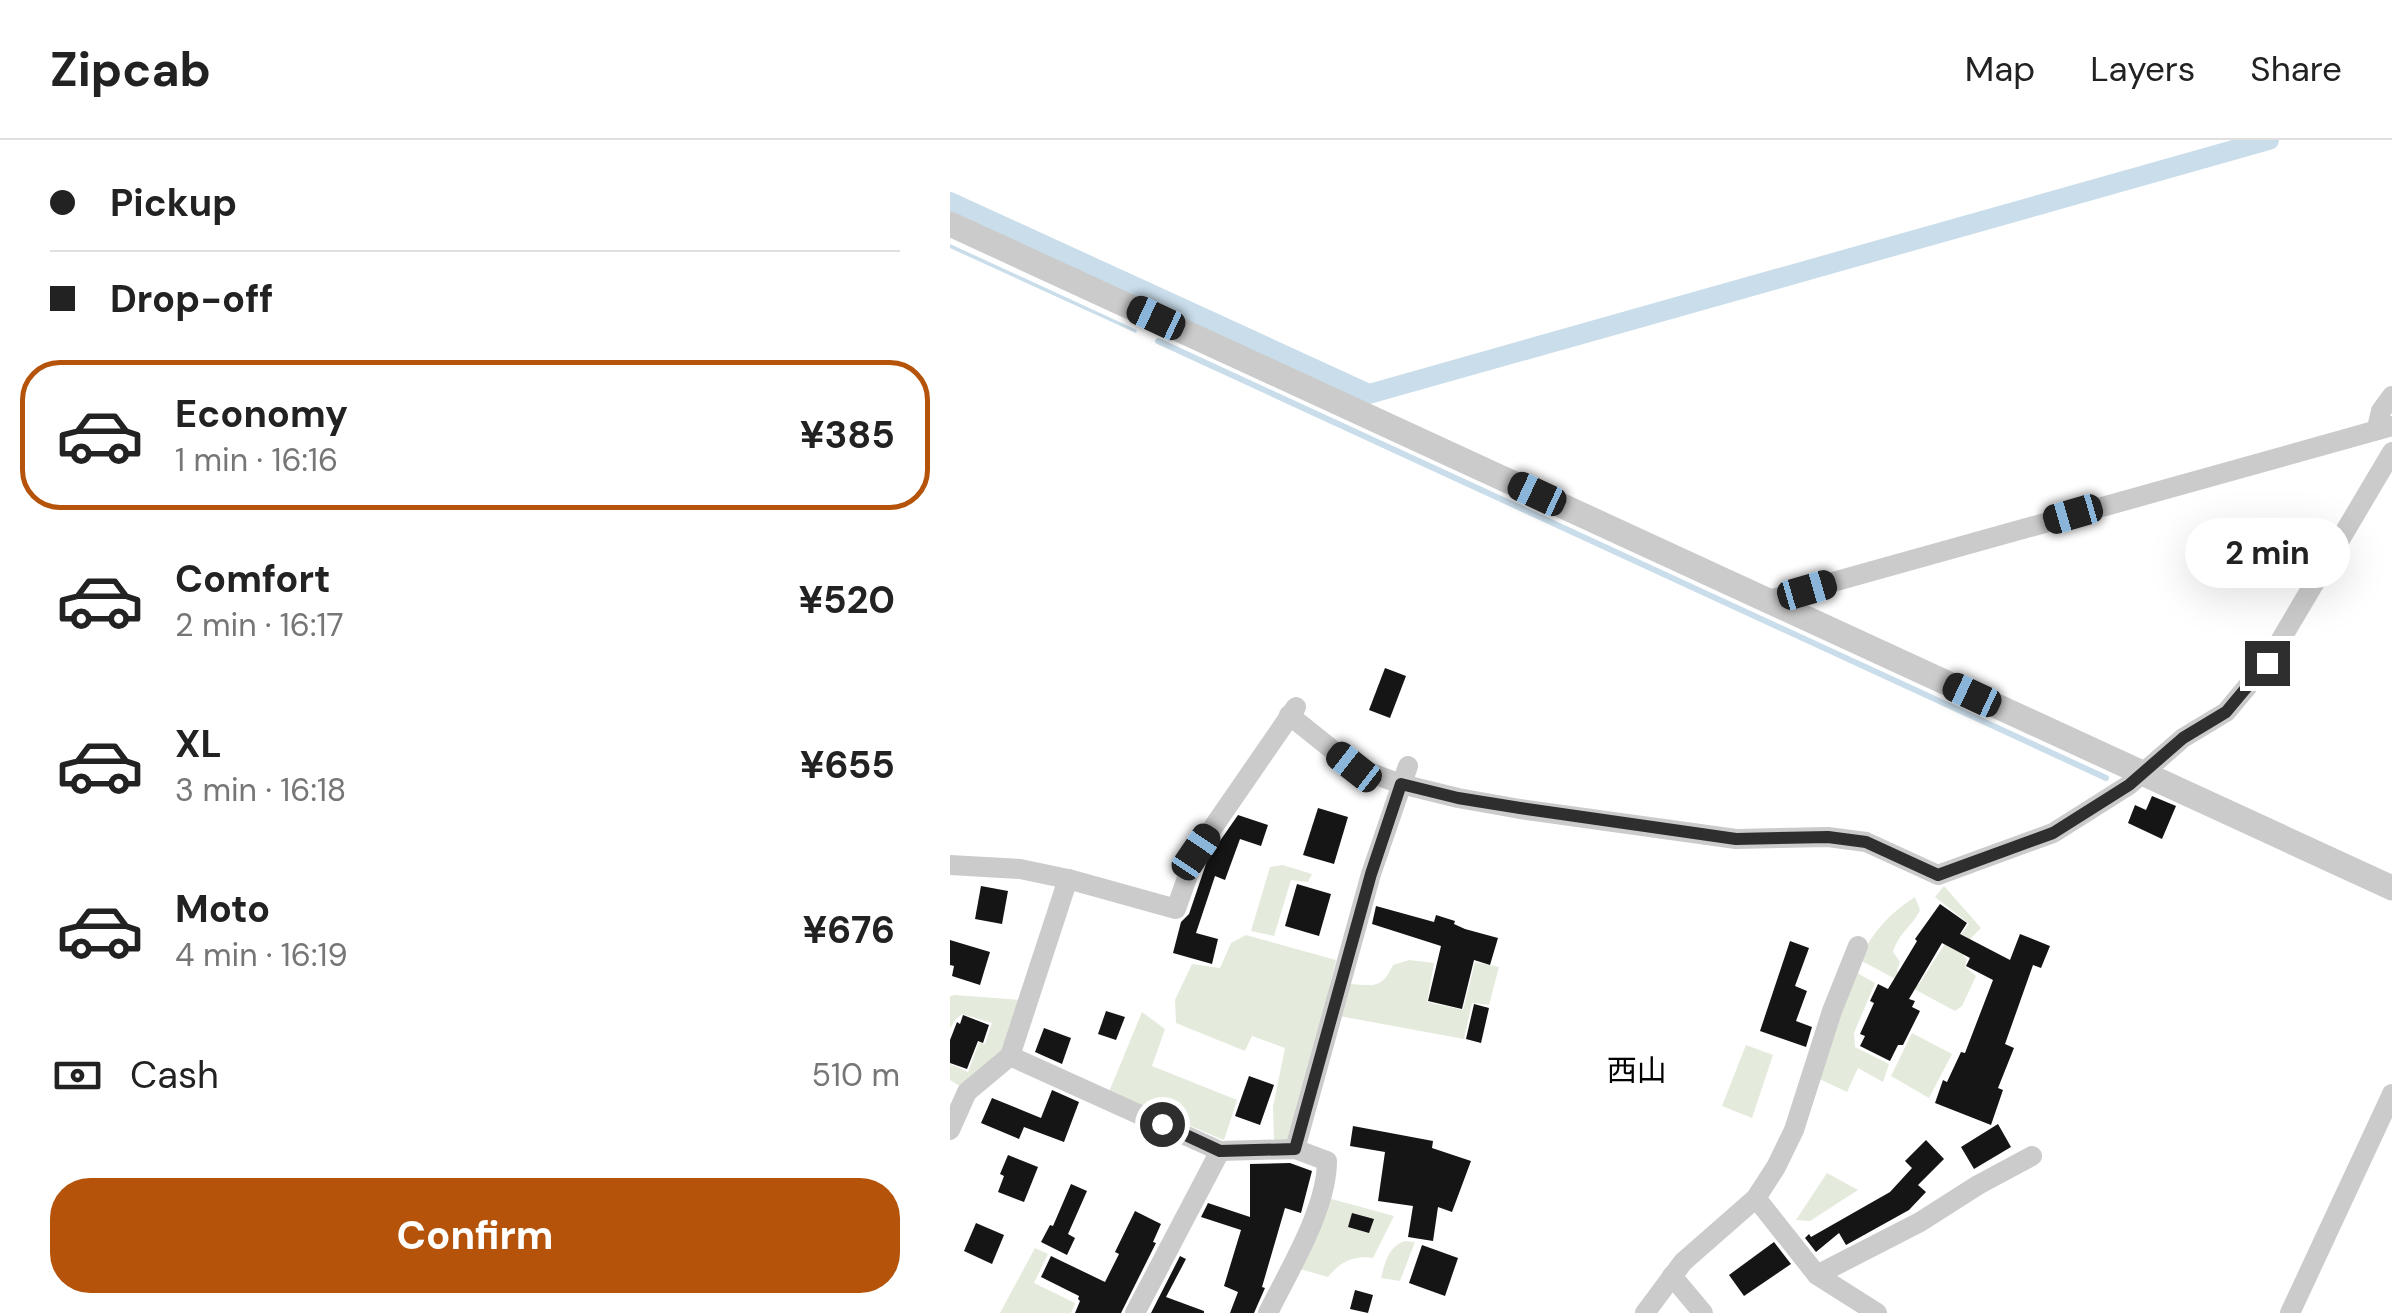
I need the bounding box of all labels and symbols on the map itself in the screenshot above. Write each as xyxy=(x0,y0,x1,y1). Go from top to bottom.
car xyxy=(1122,292,1190,344)
car xyxy=(1503,468,1571,520)
car xyxy=(2040,491,2106,537)
callout: 2 min xyxy=(2184,518,2350,588)
car xyxy=(1774,567,1840,613)
route end xyxy=(2245,641,2290,686)
car xyxy=(1938,669,2006,721)
car xyxy=(1321,737,1387,797)
car xyxy=(1167,819,1225,885)
district label: 西山 xyxy=(1607,1051,1667,1090)
route start xyxy=(1140,1102,1185,1147)

